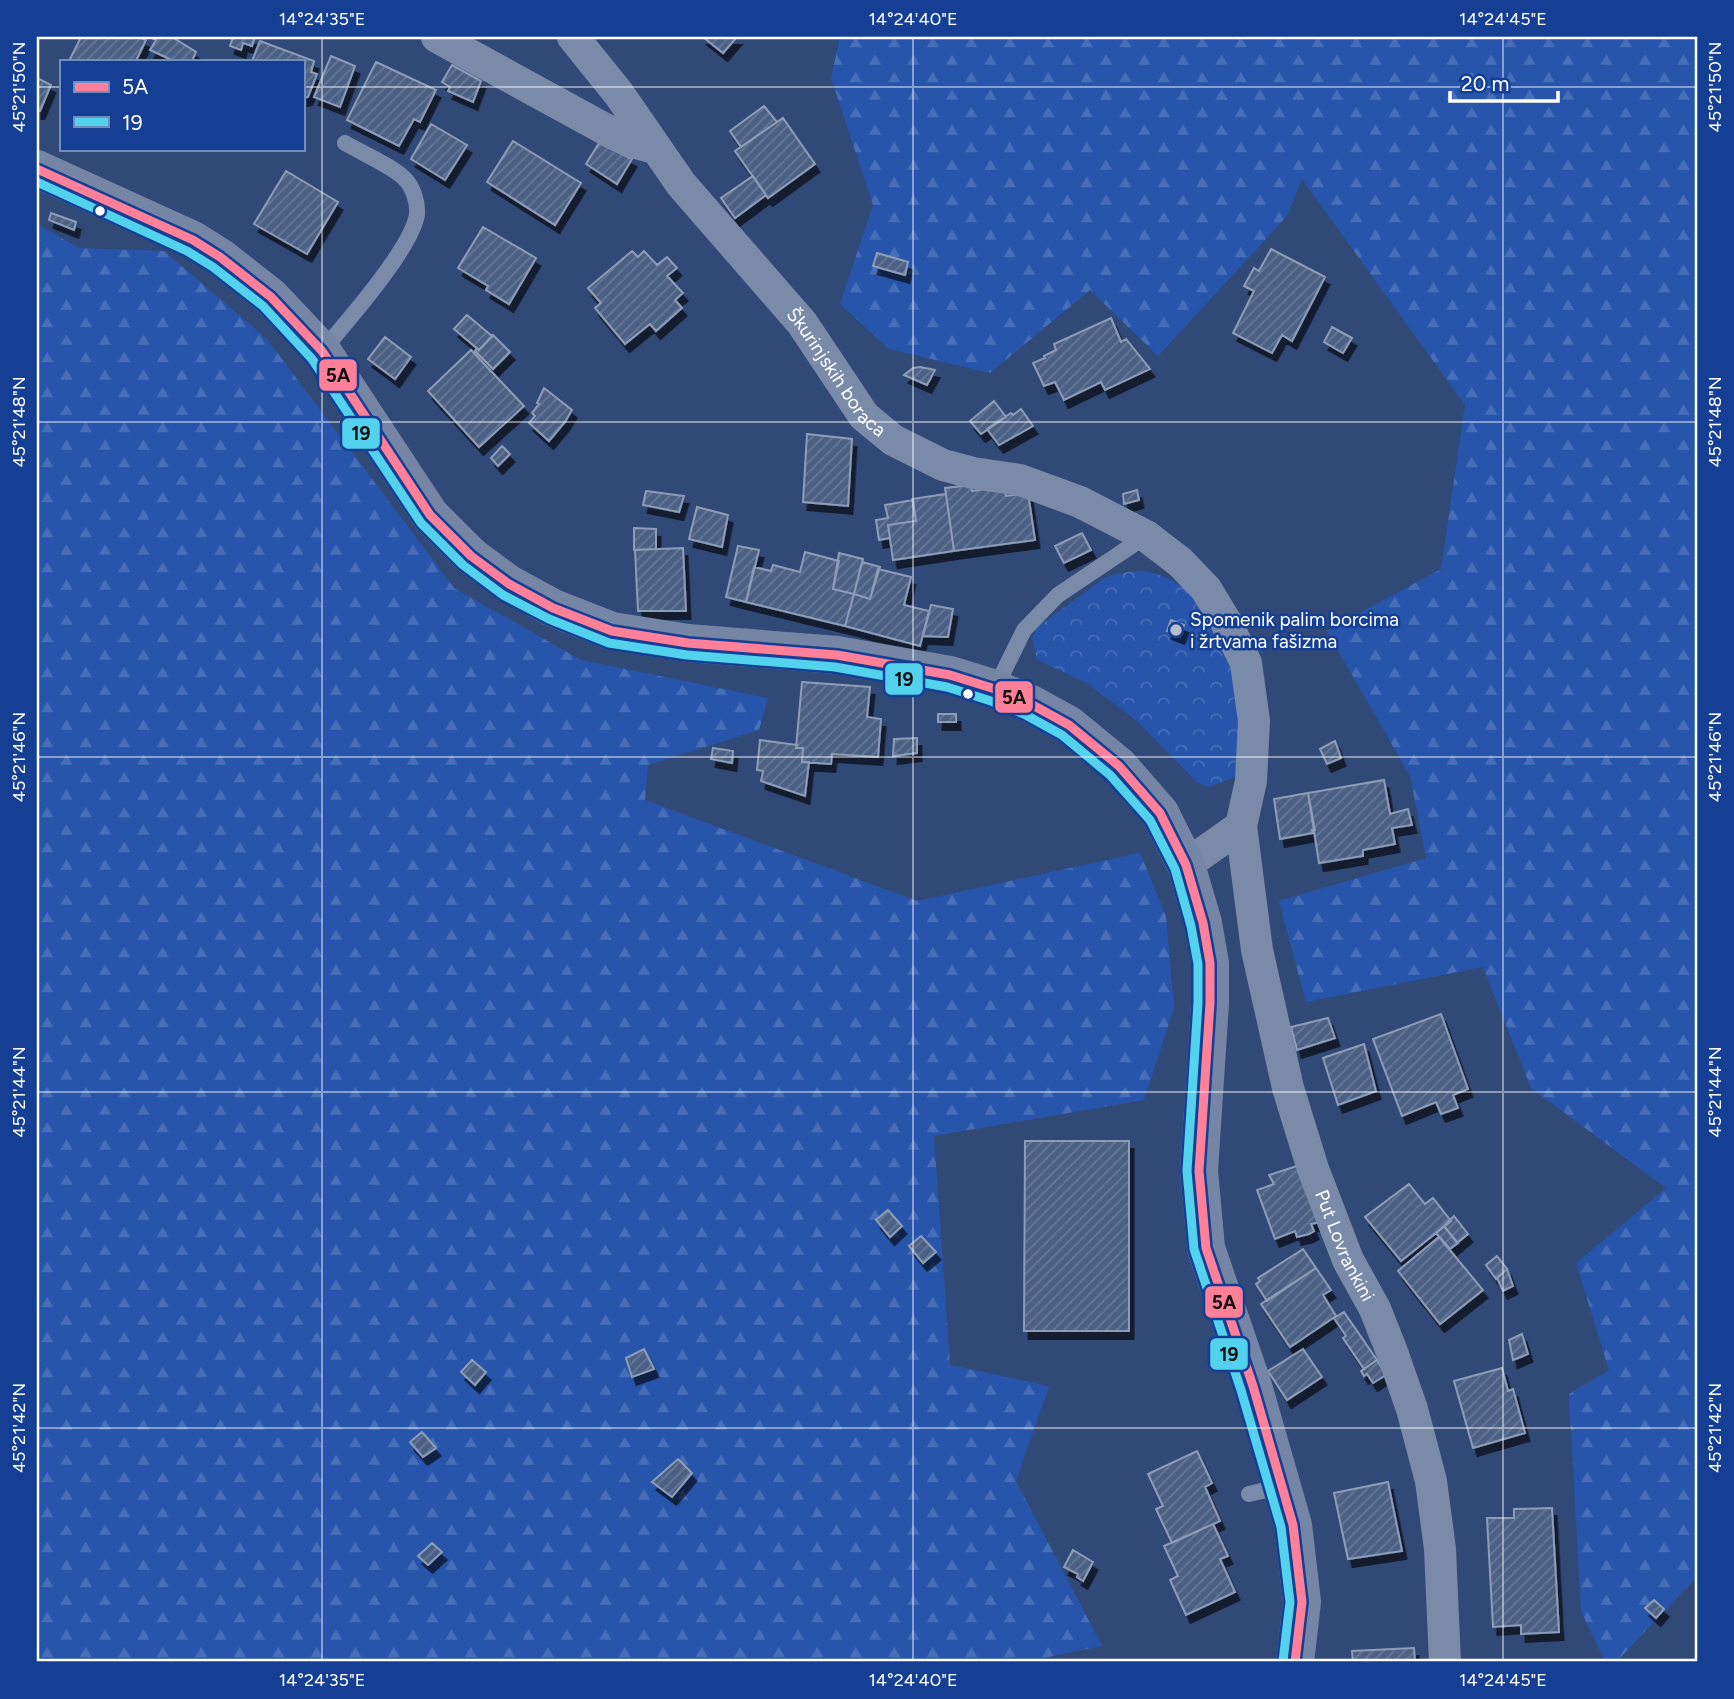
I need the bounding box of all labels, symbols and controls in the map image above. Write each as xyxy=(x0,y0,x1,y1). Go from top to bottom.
text: 14°24'35"E xyxy=(279,8,365,30)
text: 14°24'40"E xyxy=(868,8,958,30)
text: 14°24'45"E xyxy=(1459,8,1547,30)
text: 45°21'50"N xyxy=(8,42,30,132)
text: 45°21'50"N xyxy=(1704,42,1726,132)
legend xyxy=(60,60,304,150)
scale bar xyxy=(1450,60,1559,104)
text: 20 m xyxy=(1461,71,1509,96)
text: 5A xyxy=(122,74,148,99)
text: 19 xyxy=(122,110,143,135)
unlabelled marker xyxy=(93,204,107,218)
street label: Škurinjskih boraca xyxy=(782,303,891,441)
line badge: 5A xyxy=(318,358,358,392)
text: 5A xyxy=(326,364,351,387)
text: 45°21'48"N xyxy=(8,376,30,468)
text: 45°21'48"N xyxy=(1704,376,1726,468)
line badge: 19 xyxy=(341,417,381,450)
text: 19 xyxy=(351,422,371,445)
place label: Spomenik palim borcima i žrtvama fašizma xyxy=(1190,608,1399,653)
marker: Spomenik palim borcima i žrtvama fašizma xyxy=(1168,622,1184,638)
line badge: 19 xyxy=(884,662,924,696)
text: 19 xyxy=(894,668,914,691)
line badge: 5A xyxy=(994,680,1034,714)
text: 5A xyxy=(1002,686,1027,709)
unlabelled marker xyxy=(961,687,975,701)
text: 45°21'46"N xyxy=(8,712,30,802)
text: 45°21'46"N xyxy=(1704,712,1726,802)
text: 45°21'44"N xyxy=(8,1046,30,1138)
text: 45°21'44"N xyxy=(1704,1046,1726,1138)
street label: Put Lovrankini xyxy=(1311,1186,1380,1305)
line badge: 5A xyxy=(1204,1285,1244,1319)
text: 5A xyxy=(1212,1291,1237,1314)
line badge: 19 xyxy=(1209,1337,1249,1371)
text: 19 xyxy=(1219,1343,1239,1366)
text: 45°21'42"N xyxy=(8,1383,30,1473)
text: 45°21'42"N xyxy=(1704,1383,1726,1473)
text: 14°24'35"E xyxy=(279,1669,365,1691)
text: 14°24'40"E xyxy=(868,1669,958,1691)
text: 14°24'45"E xyxy=(1459,1669,1547,1691)

